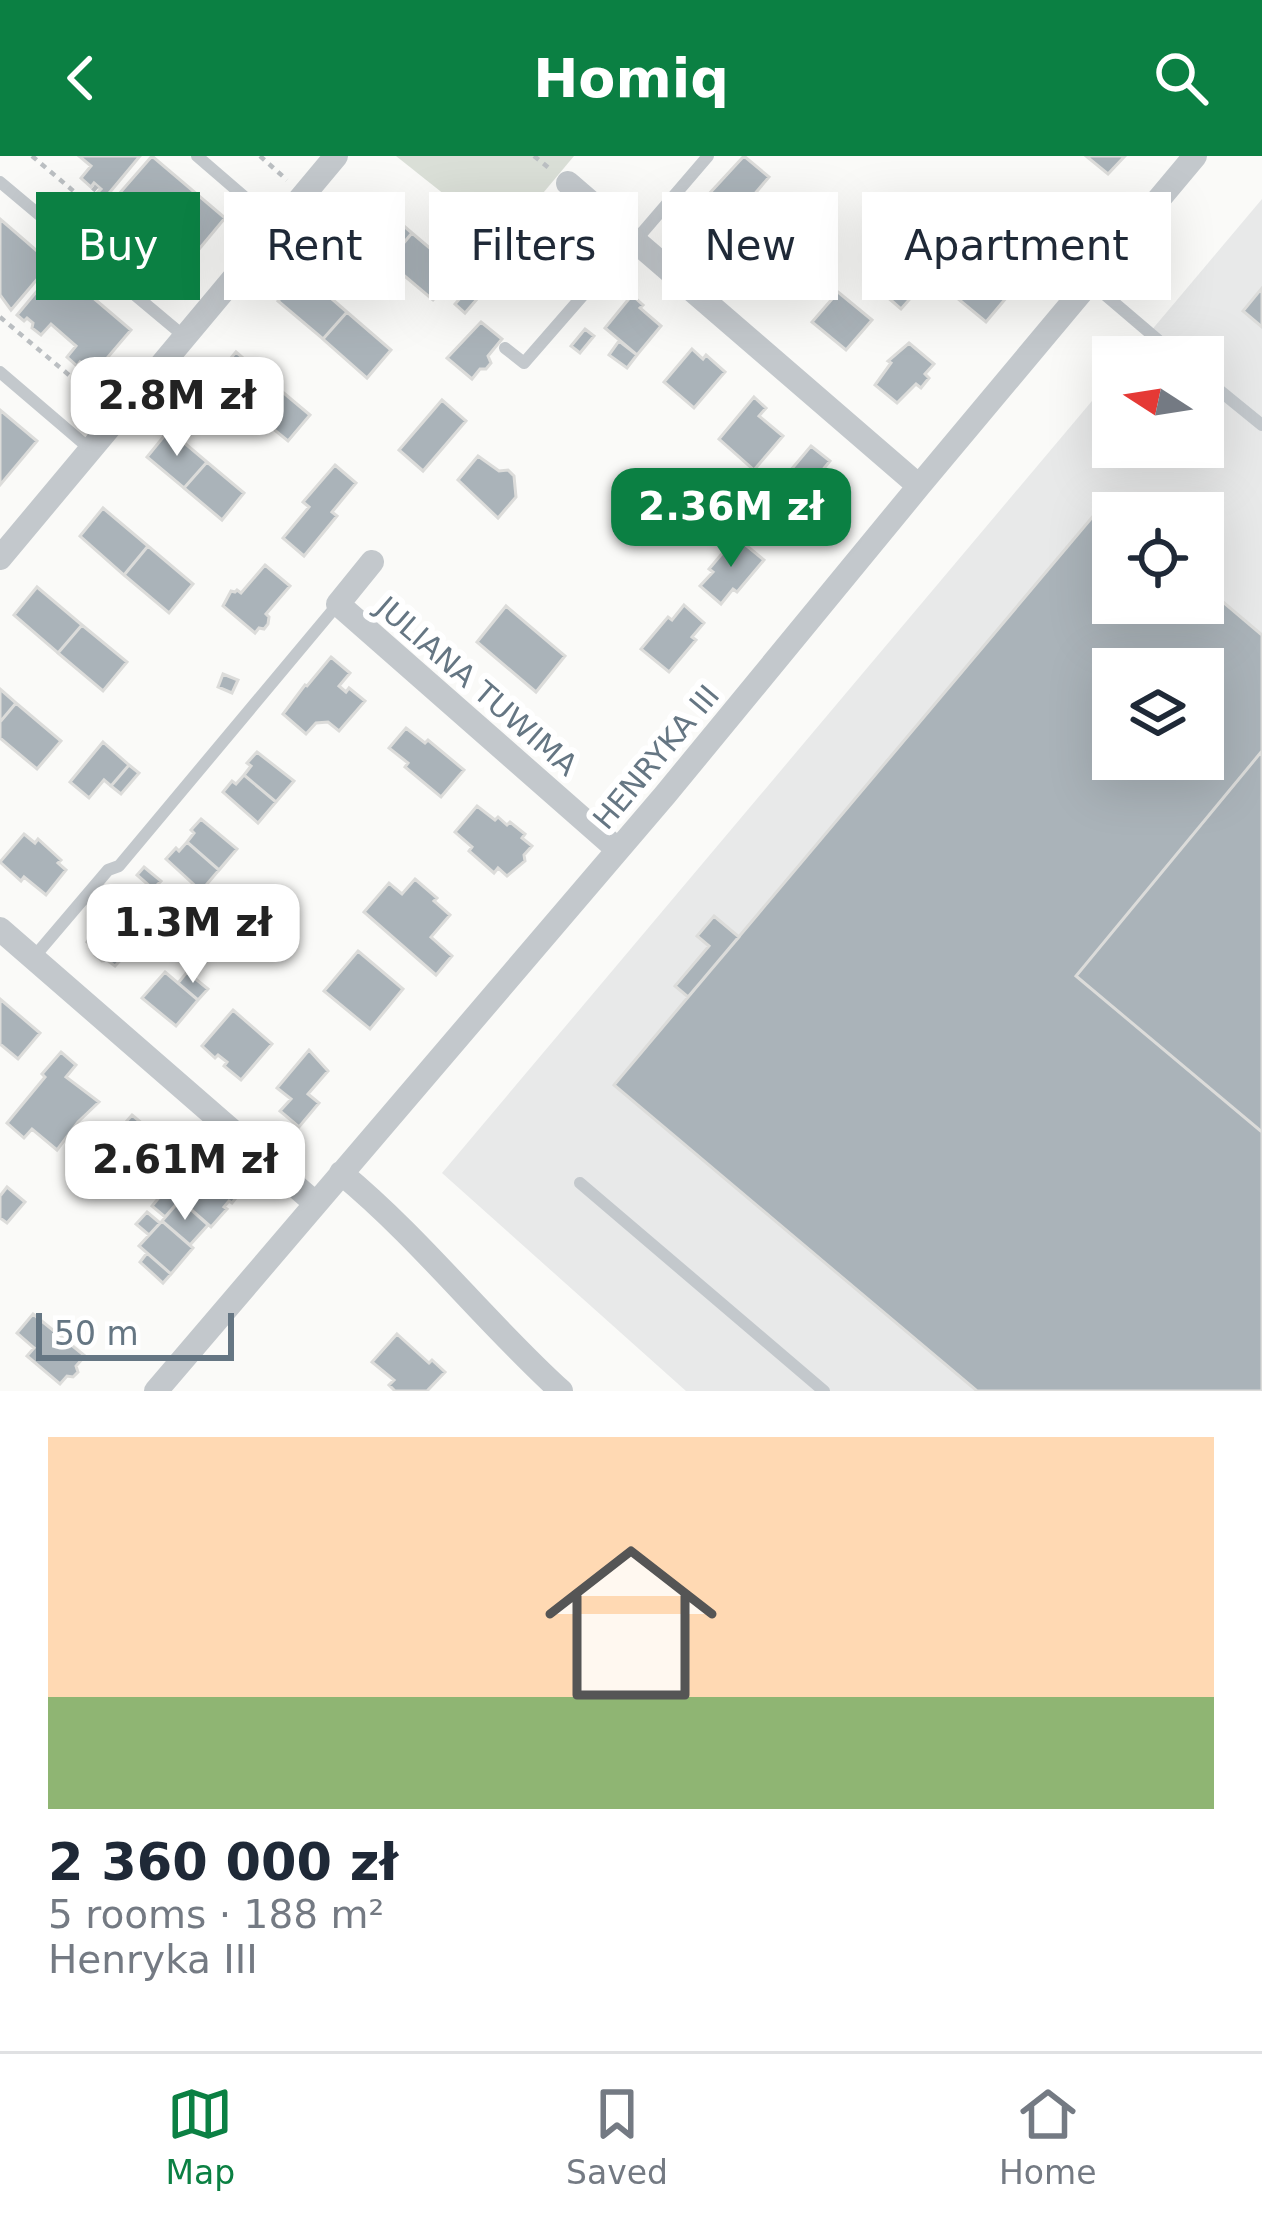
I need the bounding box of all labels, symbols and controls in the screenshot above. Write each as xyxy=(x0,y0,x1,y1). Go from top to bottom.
icon: back xyxy=(48,45,114,111)
icon: search xyxy=(1148,45,1214,111)
text: Homiq xyxy=(533,47,729,110)
chip: Buy xyxy=(36,192,200,300)
chip: Rent xyxy=(224,192,405,300)
chip: Filters xyxy=(429,192,638,300)
chip: New xyxy=(662,192,838,300)
chip: Apartment xyxy=(862,192,1171,300)
north arrow xyxy=(1092,336,1224,468)
map controls xyxy=(1092,336,1224,780)
pin: 2.8M zł xyxy=(66,357,288,459)
text: 2.8M zł xyxy=(98,373,256,418)
pin: 2.36M zł xyxy=(607,468,855,570)
text: 2.36M zł xyxy=(638,484,824,529)
button: locate xyxy=(1092,492,1224,624)
street label: JULIANA TUWIMA xyxy=(368,588,585,783)
button: layers xyxy=(1092,648,1224,780)
street label: HENRYKA III xyxy=(586,678,726,836)
pin: 1.3M zł xyxy=(82,884,304,986)
text: 1.3M zł xyxy=(114,900,272,945)
pin: 2.61M zł xyxy=(61,1121,309,1223)
text: 2.61M zł xyxy=(92,1137,278,1182)
scale bar xyxy=(36,1307,234,1360)
text: 50 m xyxy=(54,1314,139,1353)
icon: home xyxy=(523,1515,739,1731)
text: 2 360 000 zł xyxy=(48,1833,398,1892)
text: 5 rooms · 188 m² xyxy=(48,1892,384,1937)
text: Henryka III xyxy=(48,1937,258,1982)
tab: Map xyxy=(165,2081,235,2192)
tab: Saved xyxy=(566,2081,668,2192)
tab: Home xyxy=(999,2081,1096,2192)

